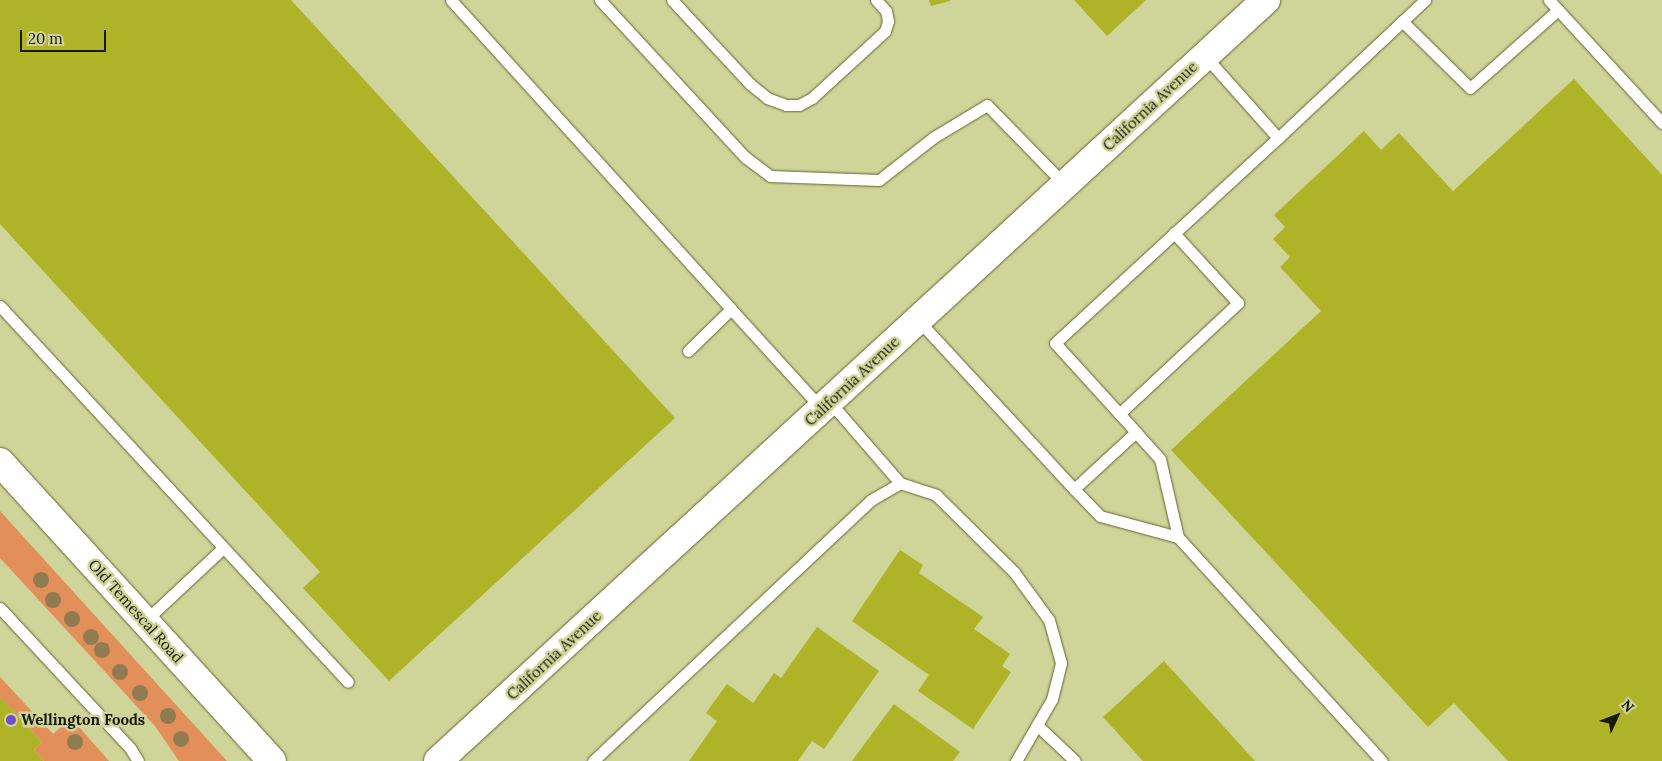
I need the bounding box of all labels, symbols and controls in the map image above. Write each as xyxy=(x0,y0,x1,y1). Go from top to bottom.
scale bar xyxy=(22,20,109,52)
text: 20 m xyxy=(28,29,63,48)
street label: California Avenue xyxy=(1099,58,1201,154)
street label: California Avenue xyxy=(801,333,903,429)
street label: Old Temescal Road xyxy=(85,556,187,666)
street label: California Avenue xyxy=(503,607,605,703)
north arrow xyxy=(1592,691,1642,741)
text: N xyxy=(1618,696,1638,716)
place label: Wellington Foods xyxy=(21,711,145,729)
marker: Wellington Foods xyxy=(5,714,17,726)

